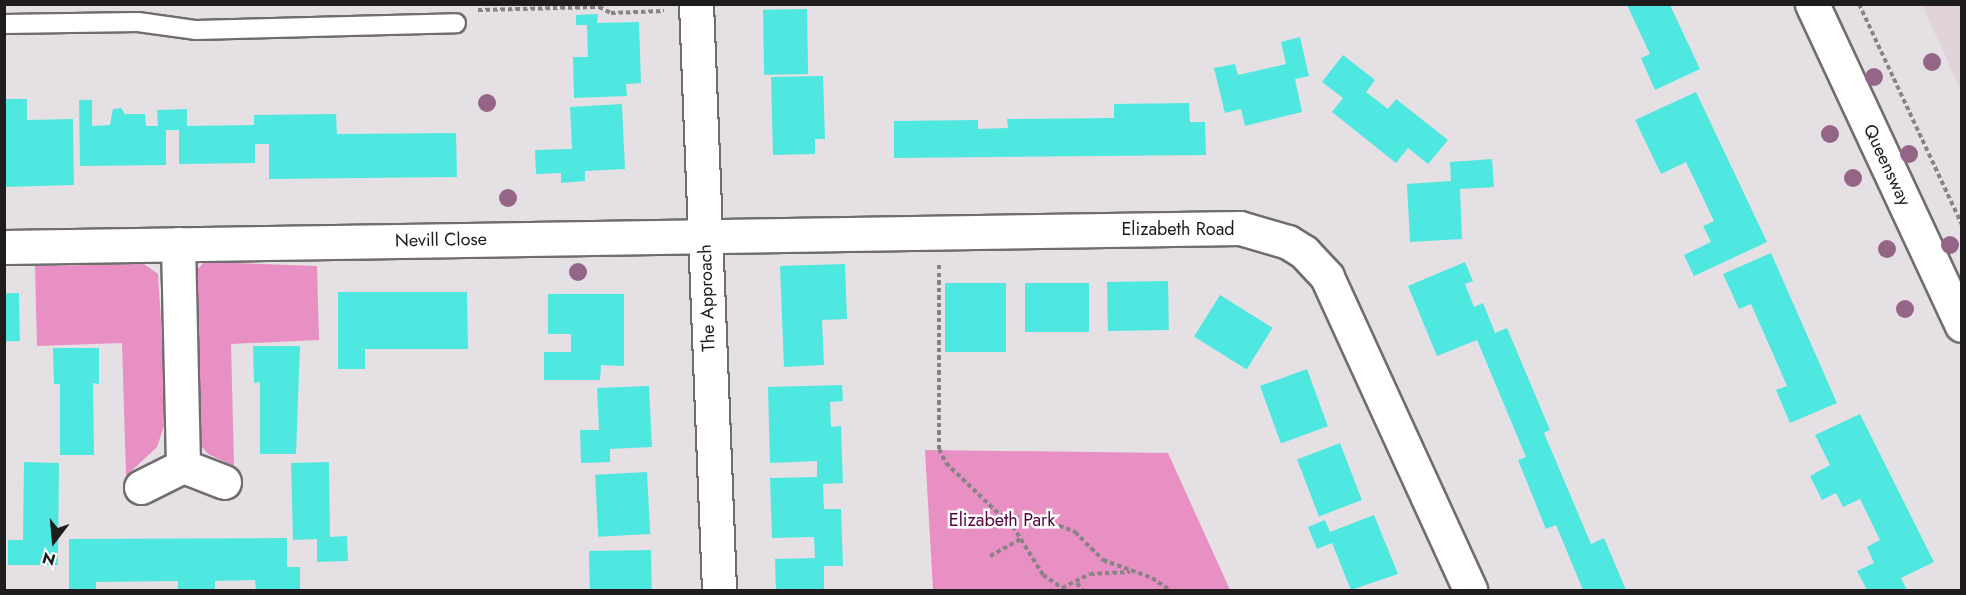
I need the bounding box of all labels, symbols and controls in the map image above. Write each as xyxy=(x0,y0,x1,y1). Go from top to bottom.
street label: Queensway xyxy=(1859,121,1915,209)
street label: Elizabeth Road xyxy=(1121,218,1235,240)
street label: Nevill Close xyxy=(395,228,487,252)
street label: The Approach xyxy=(694,244,720,352)
park label: Elizabeth Park xyxy=(949,509,1055,531)
north arrow xyxy=(24,511,84,571)
text: N xyxy=(40,546,58,572)

